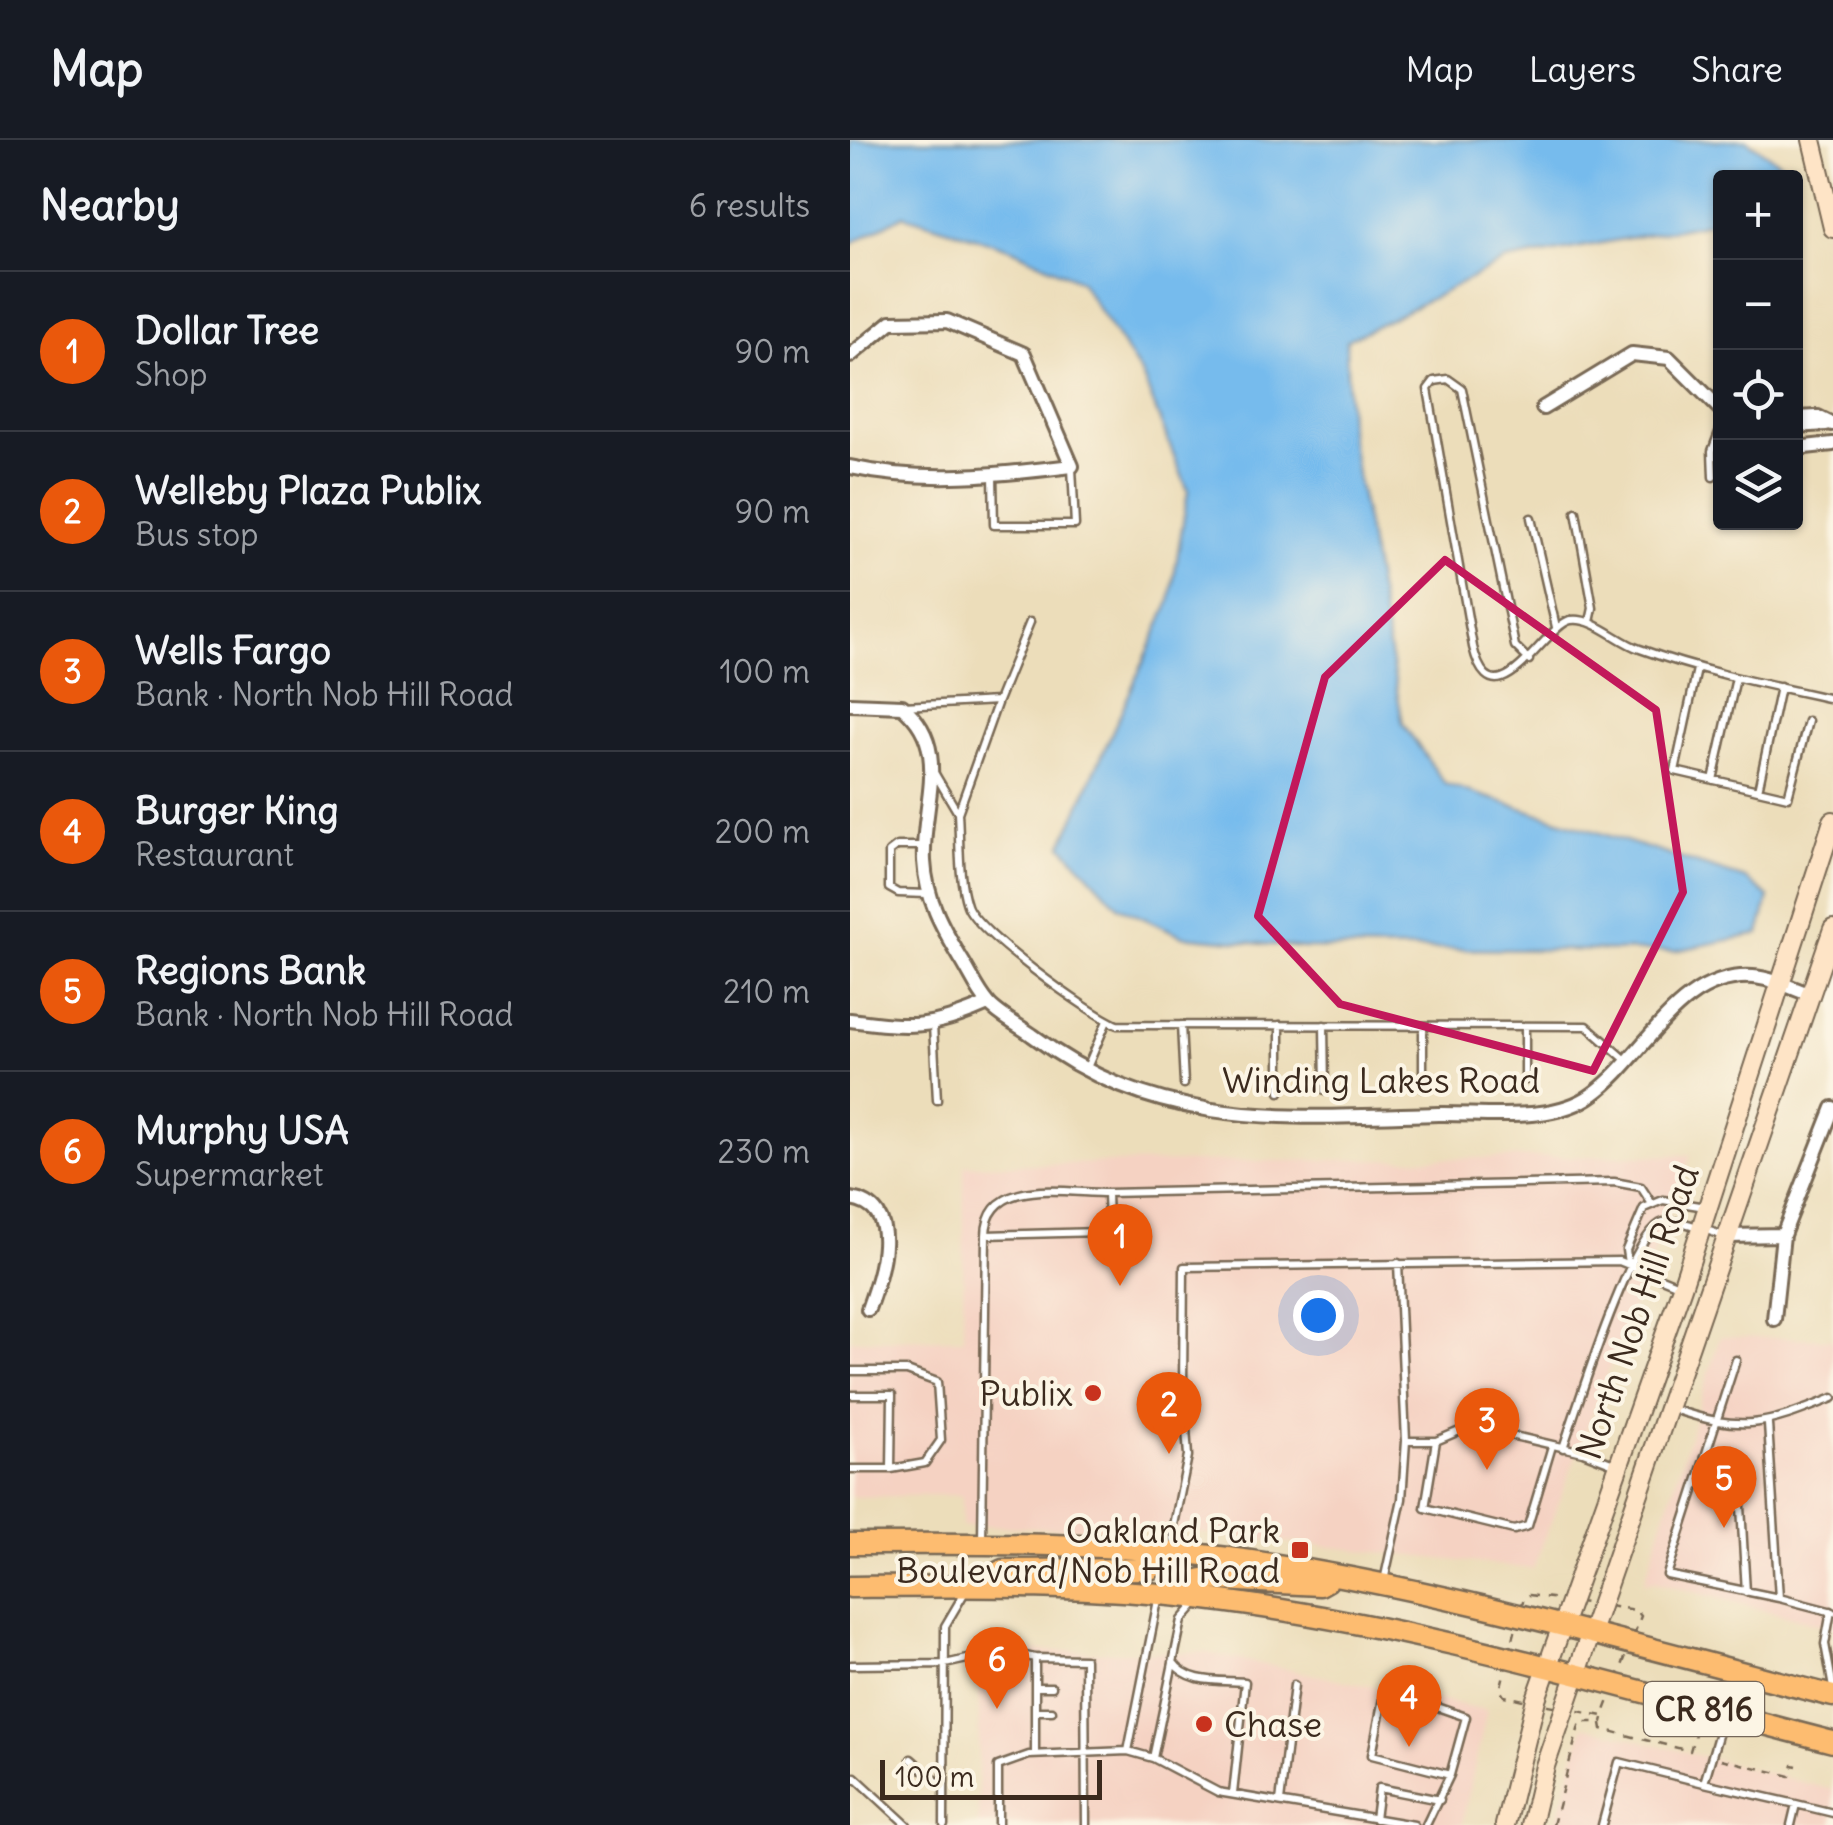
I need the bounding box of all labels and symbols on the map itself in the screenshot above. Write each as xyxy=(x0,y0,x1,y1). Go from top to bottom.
street label: Winding Lakes Road xyxy=(1222,1058,1540,1102)
street label: North Nob Hill Road xyxy=(1566,1159,1708,1465)
pin: 1 xyxy=(1088,1204,1152,1286)
your location xyxy=(1293,1290,1344,1341)
place label: Publix xyxy=(979,1371,1073,1415)
pin: 2 xyxy=(1136,1372,1202,1454)
marker: Publix xyxy=(1082,1382,1104,1404)
pin: 3 xyxy=(1454,1388,1520,1470)
pin: 5 xyxy=(1692,1446,1756,1528)
place label: Oakland Park Boulevard/Nob Hill Road xyxy=(896,1508,1280,1592)
marker: Oakland Park Boulevard/Nob Hill Road xyxy=(1289,1539,1311,1561)
pin: 6 xyxy=(964,1626,1030,1709)
pin: 4 xyxy=(1376,1664,1442,1747)
road number: CR 816 xyxy=(1644,1682,1764,1736)
place label: Chase xyxy=(1224,1702,1322,1746)
marker: Chase xyxy=(1193,1713,1215,1735)
scale bar xyxy=(880,1755,1102,1800)

